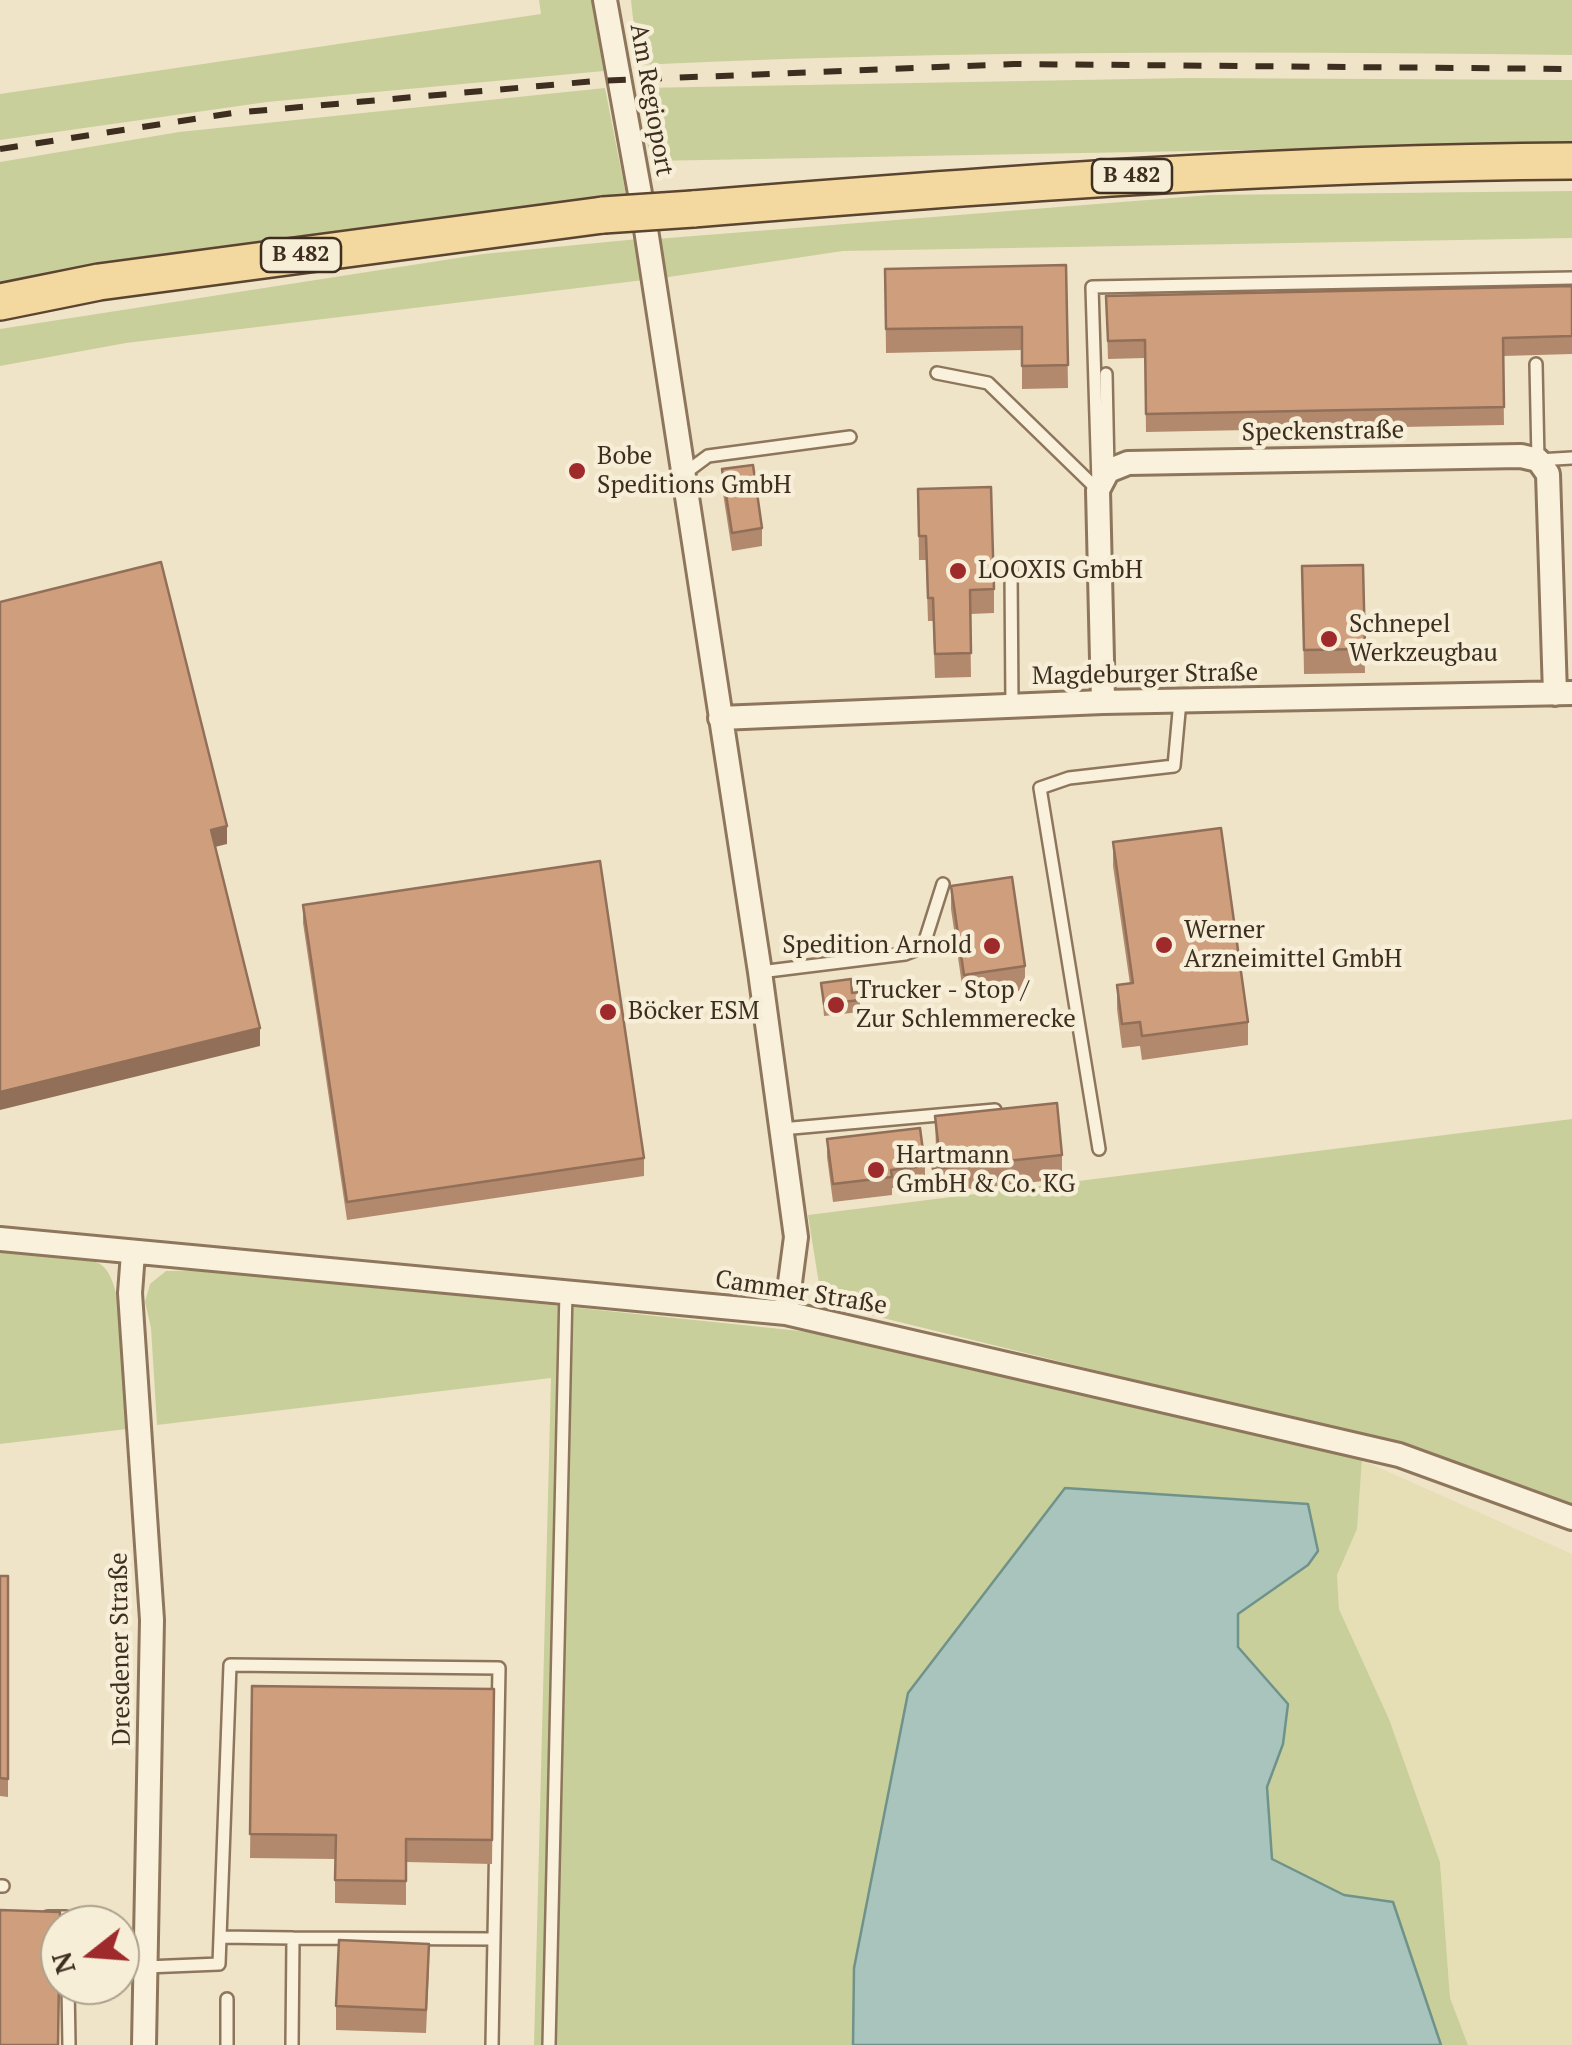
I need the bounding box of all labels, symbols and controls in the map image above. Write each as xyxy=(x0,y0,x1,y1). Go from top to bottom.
street label: Am Regioport xyxy=(623,22,679,178)
road number: B 482 xyxy=(1092,159,1172,193)
road number: B 482 xyxy=(261,238,341,272)
street label: Speckenstraße xyxy=(1241,416,1405,448)
place label: Bobe Speditions GmbH xyxy=(597,442,791,501)
marker: Bobe Speditions GmbH xyxy=(566,460,588,482)
place label: LOOXIS GmbH xyxy=(978,556,1143,586)
marker: LOOXIS GmbH xyxy=(947,560,969,582)
place label: Schnepel Werkzeugbau xyxy=(1349,610,1498,669)
marker: Schnepel Werkzeugbau xyxy=(1318,628,1340,650)
street label: Magdeburger Straße xyxy=(1032,658,1258,692)
place label: Werner Arzneimittel GmbH xyxy=(1184,916,1402,975)
place label: Spedition Arnold xyxy=(782,931,972,961)
marker: Werner Arzneimittel GmbH xyxy=(1153,934,1175,956)
marker: Spedition Arnold xyxy=(981,935,1003,957)
place label: Trucker - Stop / Zur Schlemmerecke xyxy=(856,976,1076,1035)
marker: Trucker - Stop / Zur Schlemmerecke xyxy=(825,994,847,1016)
place label: Böcker ESM xyxy=(628,997,759,1027)
marker: Böcker ESM xyxy=(597,1001,619,1023)
place label: Hartmann GmbH & Co. KG xyxy=(896,1141,1075,1200)
marker: Hartmann GmbH & Co. KG xyxy=(865,1159,887,1181)
street label: Cammer Straße xyxy=(713,1265,889,1321)
street label: Dresdener Straße xyxy=(104,1552,138,1746)
north arrow xyxy=(40,1905,140,2005)
text: N xyxy=(42,1948,84,1979)

